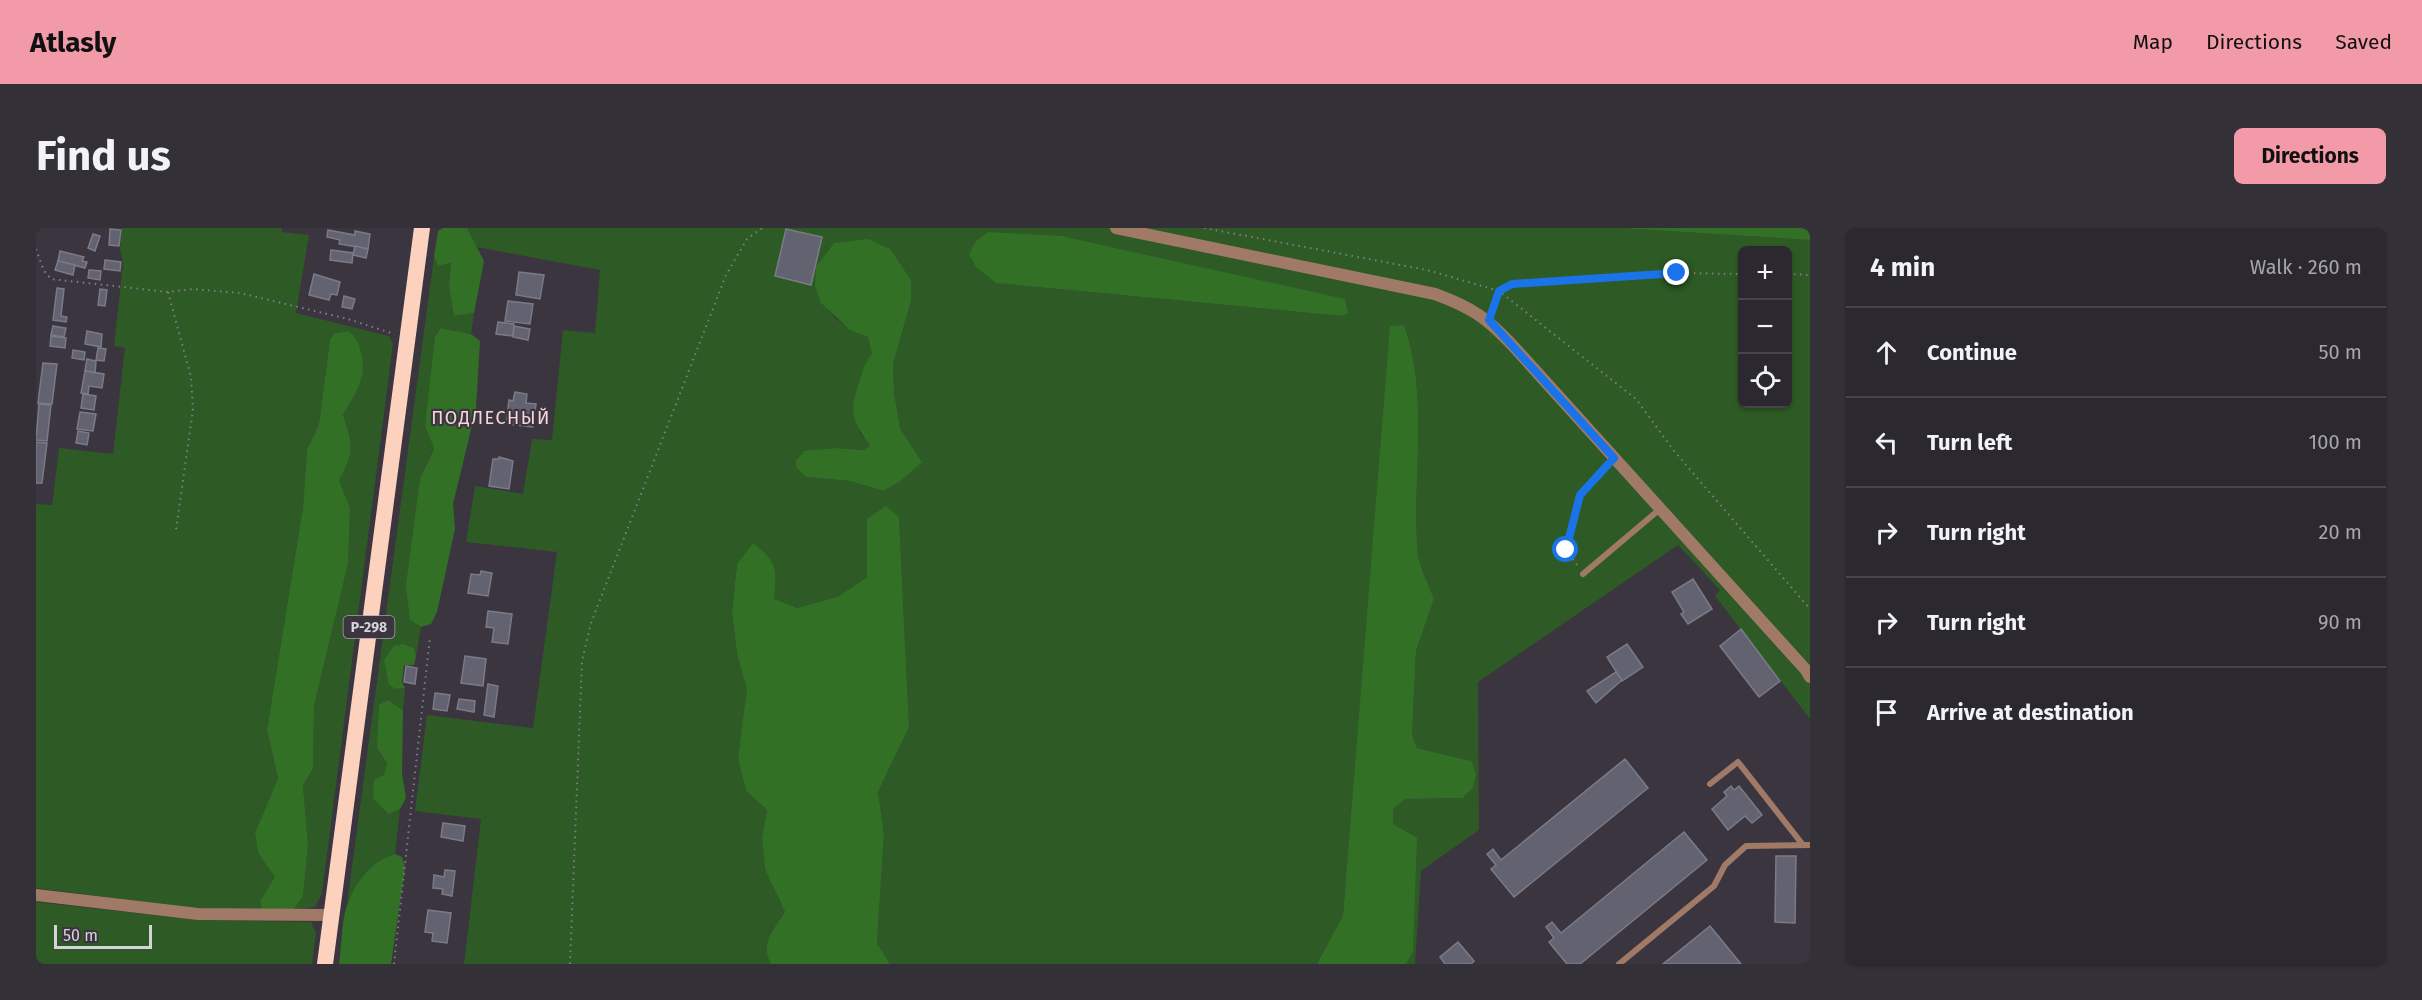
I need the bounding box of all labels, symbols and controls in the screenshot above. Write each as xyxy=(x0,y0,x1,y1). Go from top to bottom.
text: Atlasly xyxy=(30,26,116,59)
text: Map xyxy=(2133,29,2173,55)
text: Directions xyxy=(2206,29,2302,55)
text: Saved xyxy=(2335,29,2392,55)
button: Directions xyxy=(2234,128,2386,184)
text: Find us xyxy=(36,131,171,181)
map controls xyxy=(1738,246,1792,408)
button: + xyxy=(1738,246,1792,300)
text: 4 min xyxy=(1870,252,1935,283)
text: Walk · 260 m xyxy=(2250,255,2362,279)
route end xyxy=(1663,259,1689,285)
button: − xyxy=(1738,300,1792,354)
icon: ahead xyxy=(1870,336,1903,369)
text: Continue xyxy=(1927,339,2017,366)
text: 50 m xyxy=(2318,340,2362,364)
button: locate xyxy=(1738,354,1792,408)
district label: ПОДЛЕСНЫЙ xyxy=(431,407,551,429)
icon: left xyxy=(1870,426,1903,459)
text: Turn left xyxy=(1927,429,2012,456)
text: 100 m xyxy=(2309,430,2362,454)
icon: right xyxy=(1870,516,1903,549)
text: Turn right xyxy=(1927,519,2026,546)
text: 20 m xyxy=(2319,520,2362,544)
route start xyxy=(1552,536,1578,562)
icon: right xyxy=(1870,606,1903,639)
text: Turn right xyxy=(1927,609,2026,636)
text: 90 m xyxy=(2318,610,2362,634)
road number: Р-298 xyxy=(344,616,394,638)
icon: arrive xyxy=(1870,696,1903,729)
text: Arrive at destination xyxy=(1927,699,2134,726)
scale bar xyxy=(54,922,152,950)
text: 50 m xyxy=(63,926,98,945)

